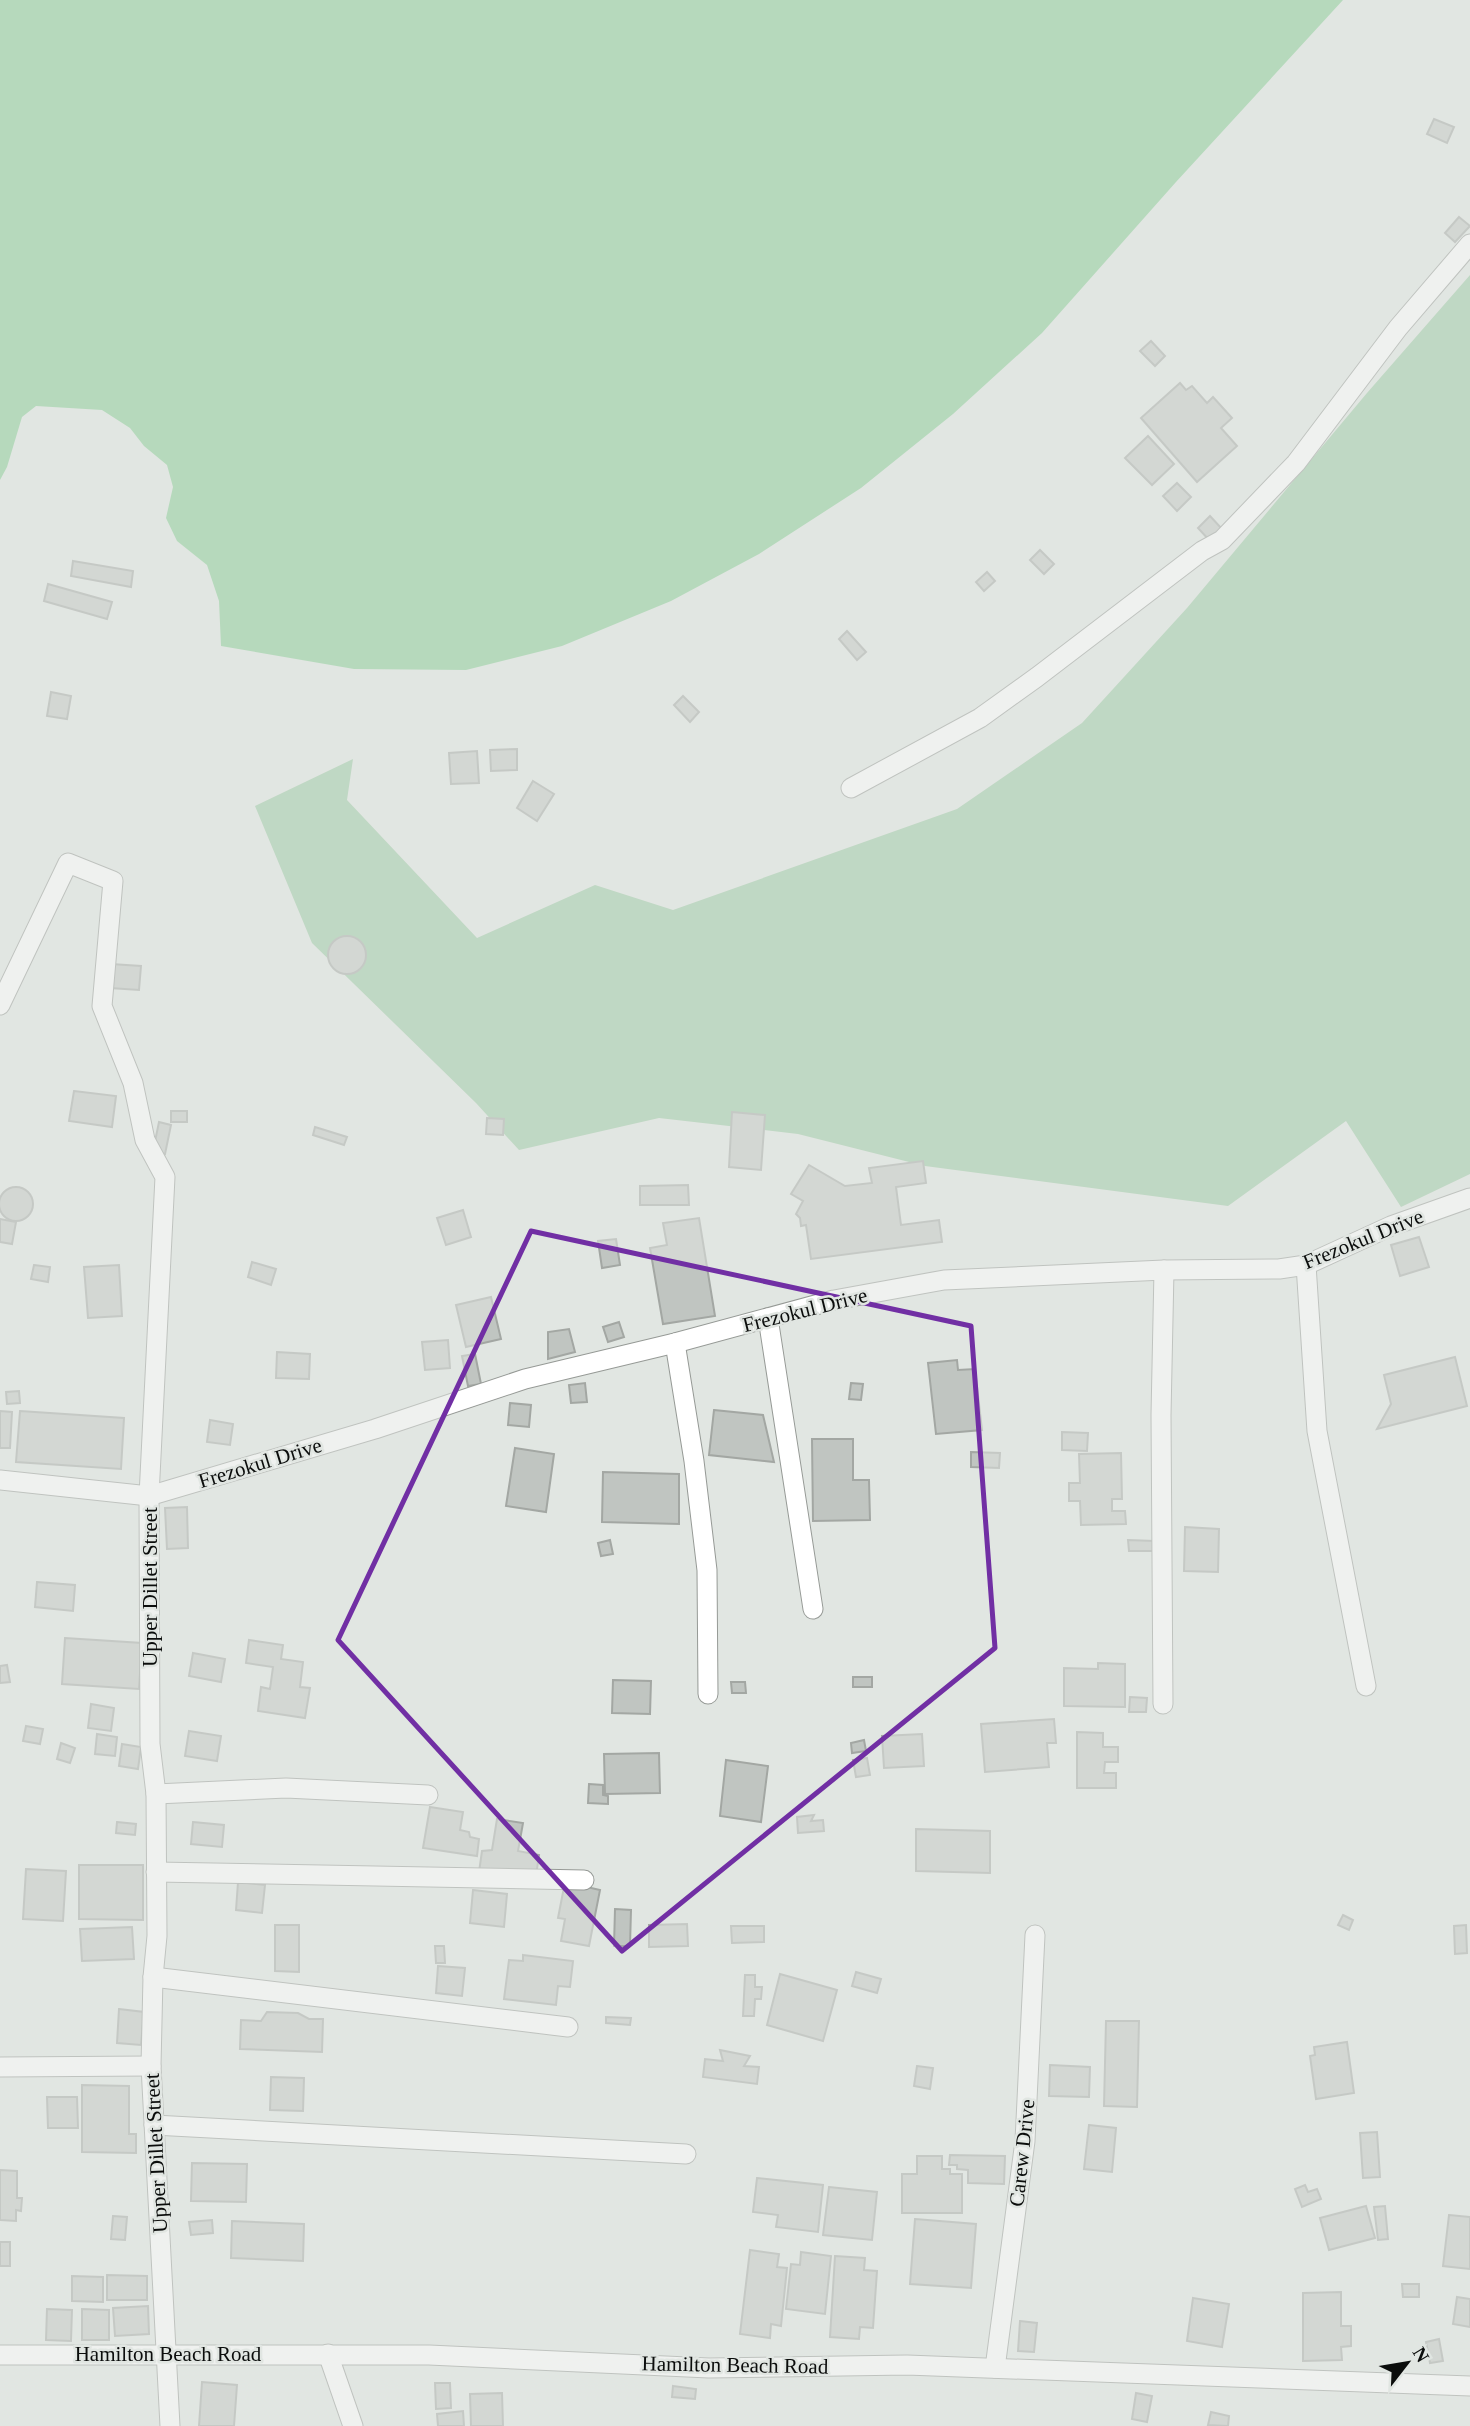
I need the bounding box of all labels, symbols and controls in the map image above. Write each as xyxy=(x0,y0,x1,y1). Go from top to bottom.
street label: Frezokul Drive xyxy=(1299,1204,1427,1274)
street label: Frezokul Drive xyxy=(740,1283,870,1337)
street label: Frezokul Drive xyxy=(195,1433,325,1493)
street label: Upper Dillet Street xyxy=(138,1507,162,1667)
street label: Upper Dillet Street xyxy=(140,2072,172,2233)
street label: Carew Drive xyxy=(1004,2098,1040,2208)
north arrow xyxy=(1372,2328,1442,2398)
street label: Hamilton Beach Road xyxy=(75,2342,262,2366)
text: N xyxy=(1409,2343,1434,2366)
street label: Hamilton Beach Road xyxy=(641,2351,829,2379)

